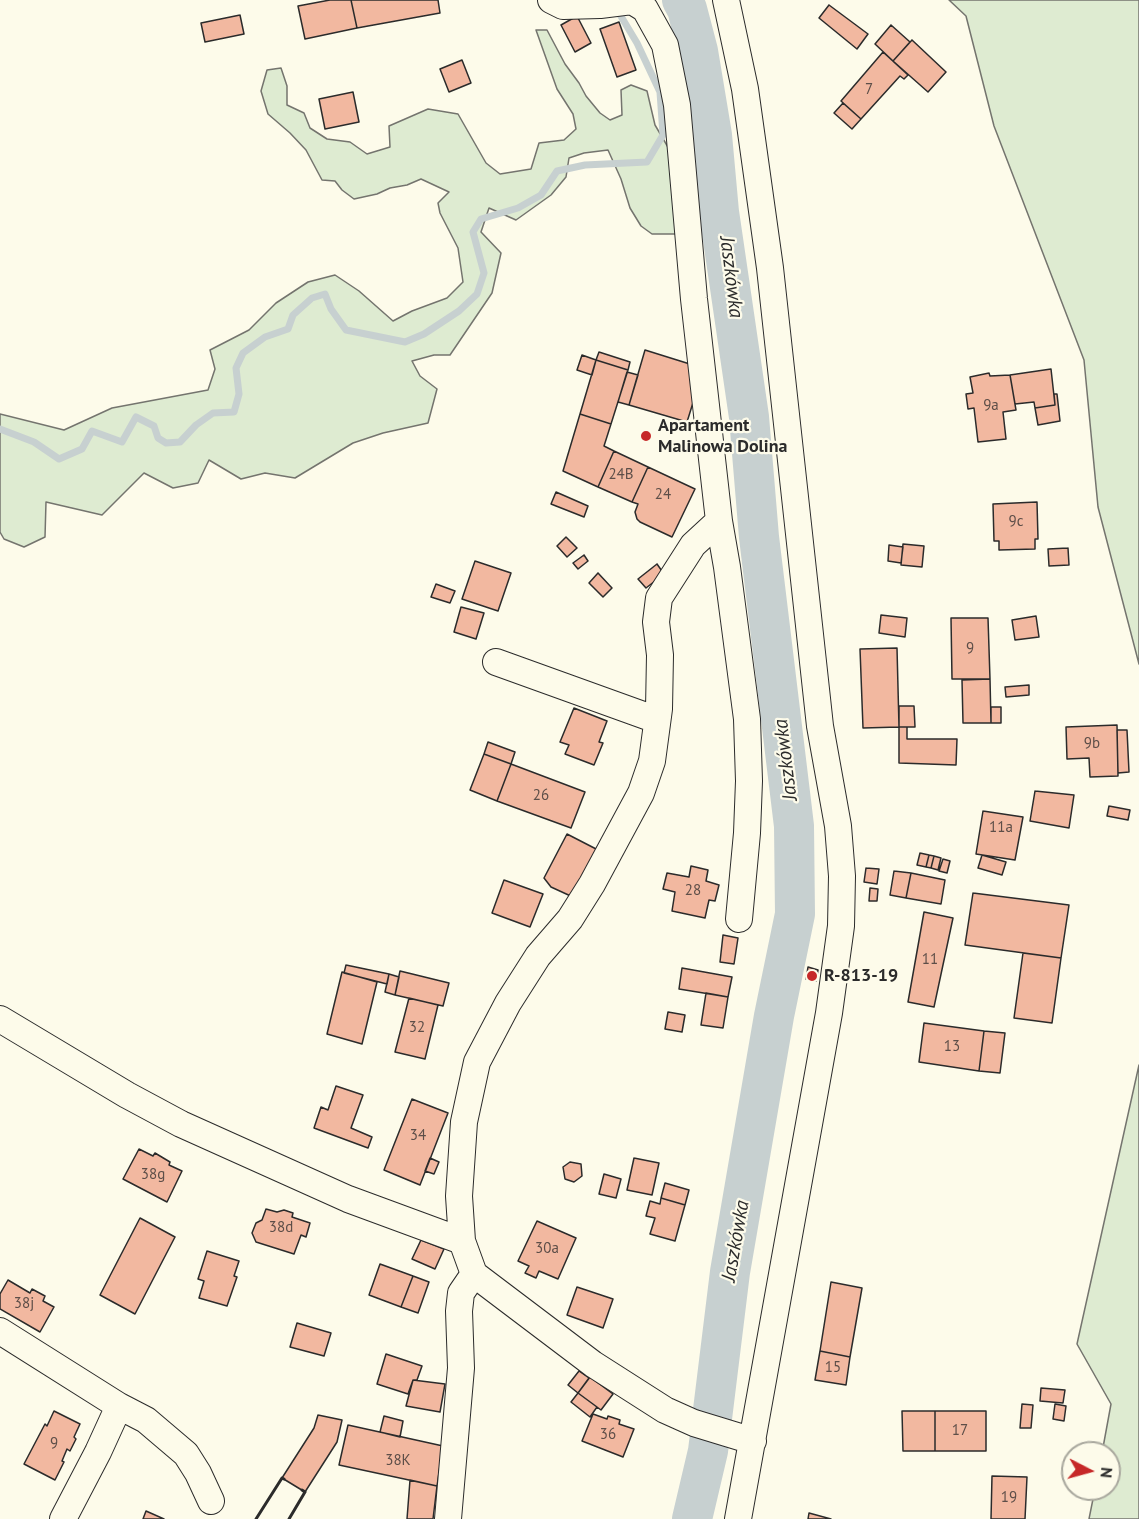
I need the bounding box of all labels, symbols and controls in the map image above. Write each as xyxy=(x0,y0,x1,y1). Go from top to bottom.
house number: 7 xyxy=(865,81,873,99)
water label: Jaszkówka xyxy=(714,235,748,319)
house number: 9a xyxy=(983,397,999,415)
place label: Apartament Malinowa Dolina xyxy=(658,415,787,458)
marker: Apartament Malinowa Dolina xyxy=(639,429,653,443)
house number: 24B xyxy=(608,466,634,484)
house number: 24 xyxy=(655,486,671,504)
house number: 9c xyxy=(1009,513,1023,531)
house number: 9 xyxy=(966,640,974,658)
water label: Jaszkówka xyxy=(769,718,803,802)
house number: 9b xyxy=(1084,735,1100,753)
house number: 26 xyxy=(533,787,549,805)
house number: 11a xyxy=(989,819,1013,837)
house number: 28 xyxy=(685,882,701,900)
house number: 11 xyxy=(922,951,938,969)
place label: R-813-19 xyxy=(824,965,898,987)
marker: R-813-19 xyxy=(805,969,819,983)
house number: 32 xyxy=(409,1019,425,1037)
house number: 13 xyxy=(944,1038,960,1056)
house number: 34 xyxy=(410,1127,426,1145)
house number: 38g xyxy=(141,1166,165,1184)
water label: Jaszkówka xyxy=(717,1198,755,1284)
house number: 38d xyxy=(269,1219,293,1237)
house number: 30a xyxy=(535,1240,559,1258)
house number: 38j xyxy=(14,1295,34,1313)
house number: 15 xyxy=(825,1359,841,1377)
house number: 17 xyxy=(952,1422,968,1440)
house number: 36 xyxy=(600,1426,616,1444)
house number: 9 xyxy=(50,1435,58,1453)
north arrow xyxy=(1061,1441,1121,1501)
house number: 38K xyxy=(385,1452,411,1470)
text: N xyxy=(1096,1466,1117,1479)
house number: 19 xyxy=(1001,1489,1017,1507)

